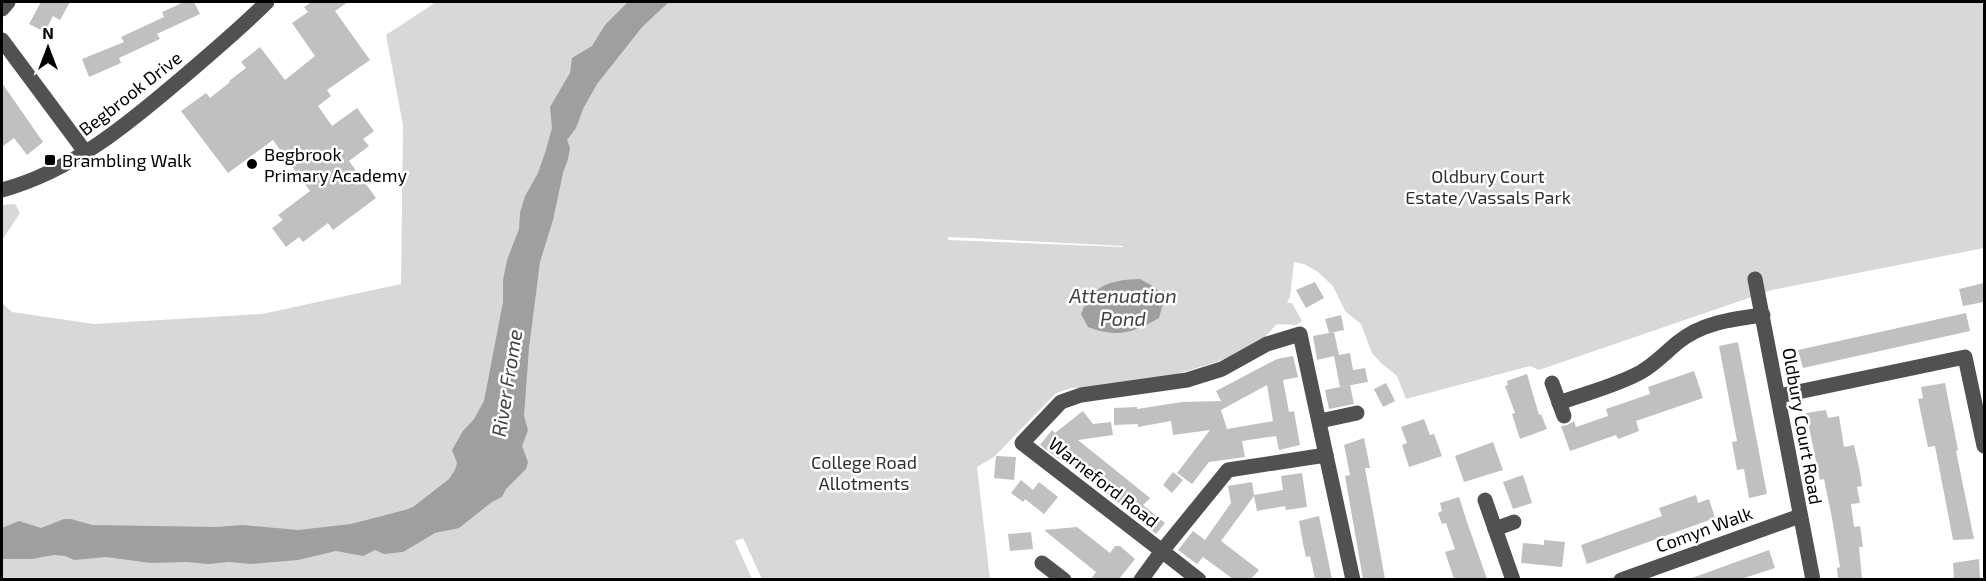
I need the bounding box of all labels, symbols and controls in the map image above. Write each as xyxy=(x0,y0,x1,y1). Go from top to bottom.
north arrow xyxy=(18,18,78,78)
text: N xyxy=(42,23,54,42)
street label: Begbrook Drive xyxy=(74,46,186,140)
place label: Begbrook Primary Academy xyxy=(264,143,408,186)
place label: Brambling Walk xyxy=(62,149,192,171)
marker: Brambling Walk xyxy=(43,153,57,167)
marker: Begbrook Primary Academy xyxy=(245,157,259,171)
park label: Oldbury Court Estate/Vassals Park xyxy=(1405,165,1571,208)
water label: Attenuation Pond xyxy=(1068,283,1177,330)
water label: River Frome xyxy=(486,327,526,438)
street label: Oldbury Court Road xyxy=(1778,346,1828,506)
street label: Warneford Road xyxy=(1045,432,1163,532)
park label: College Road Allotments xyxy=(811,451,917,494)
street label: Comyn Walk xyxy=(1653,501,1755,557)

